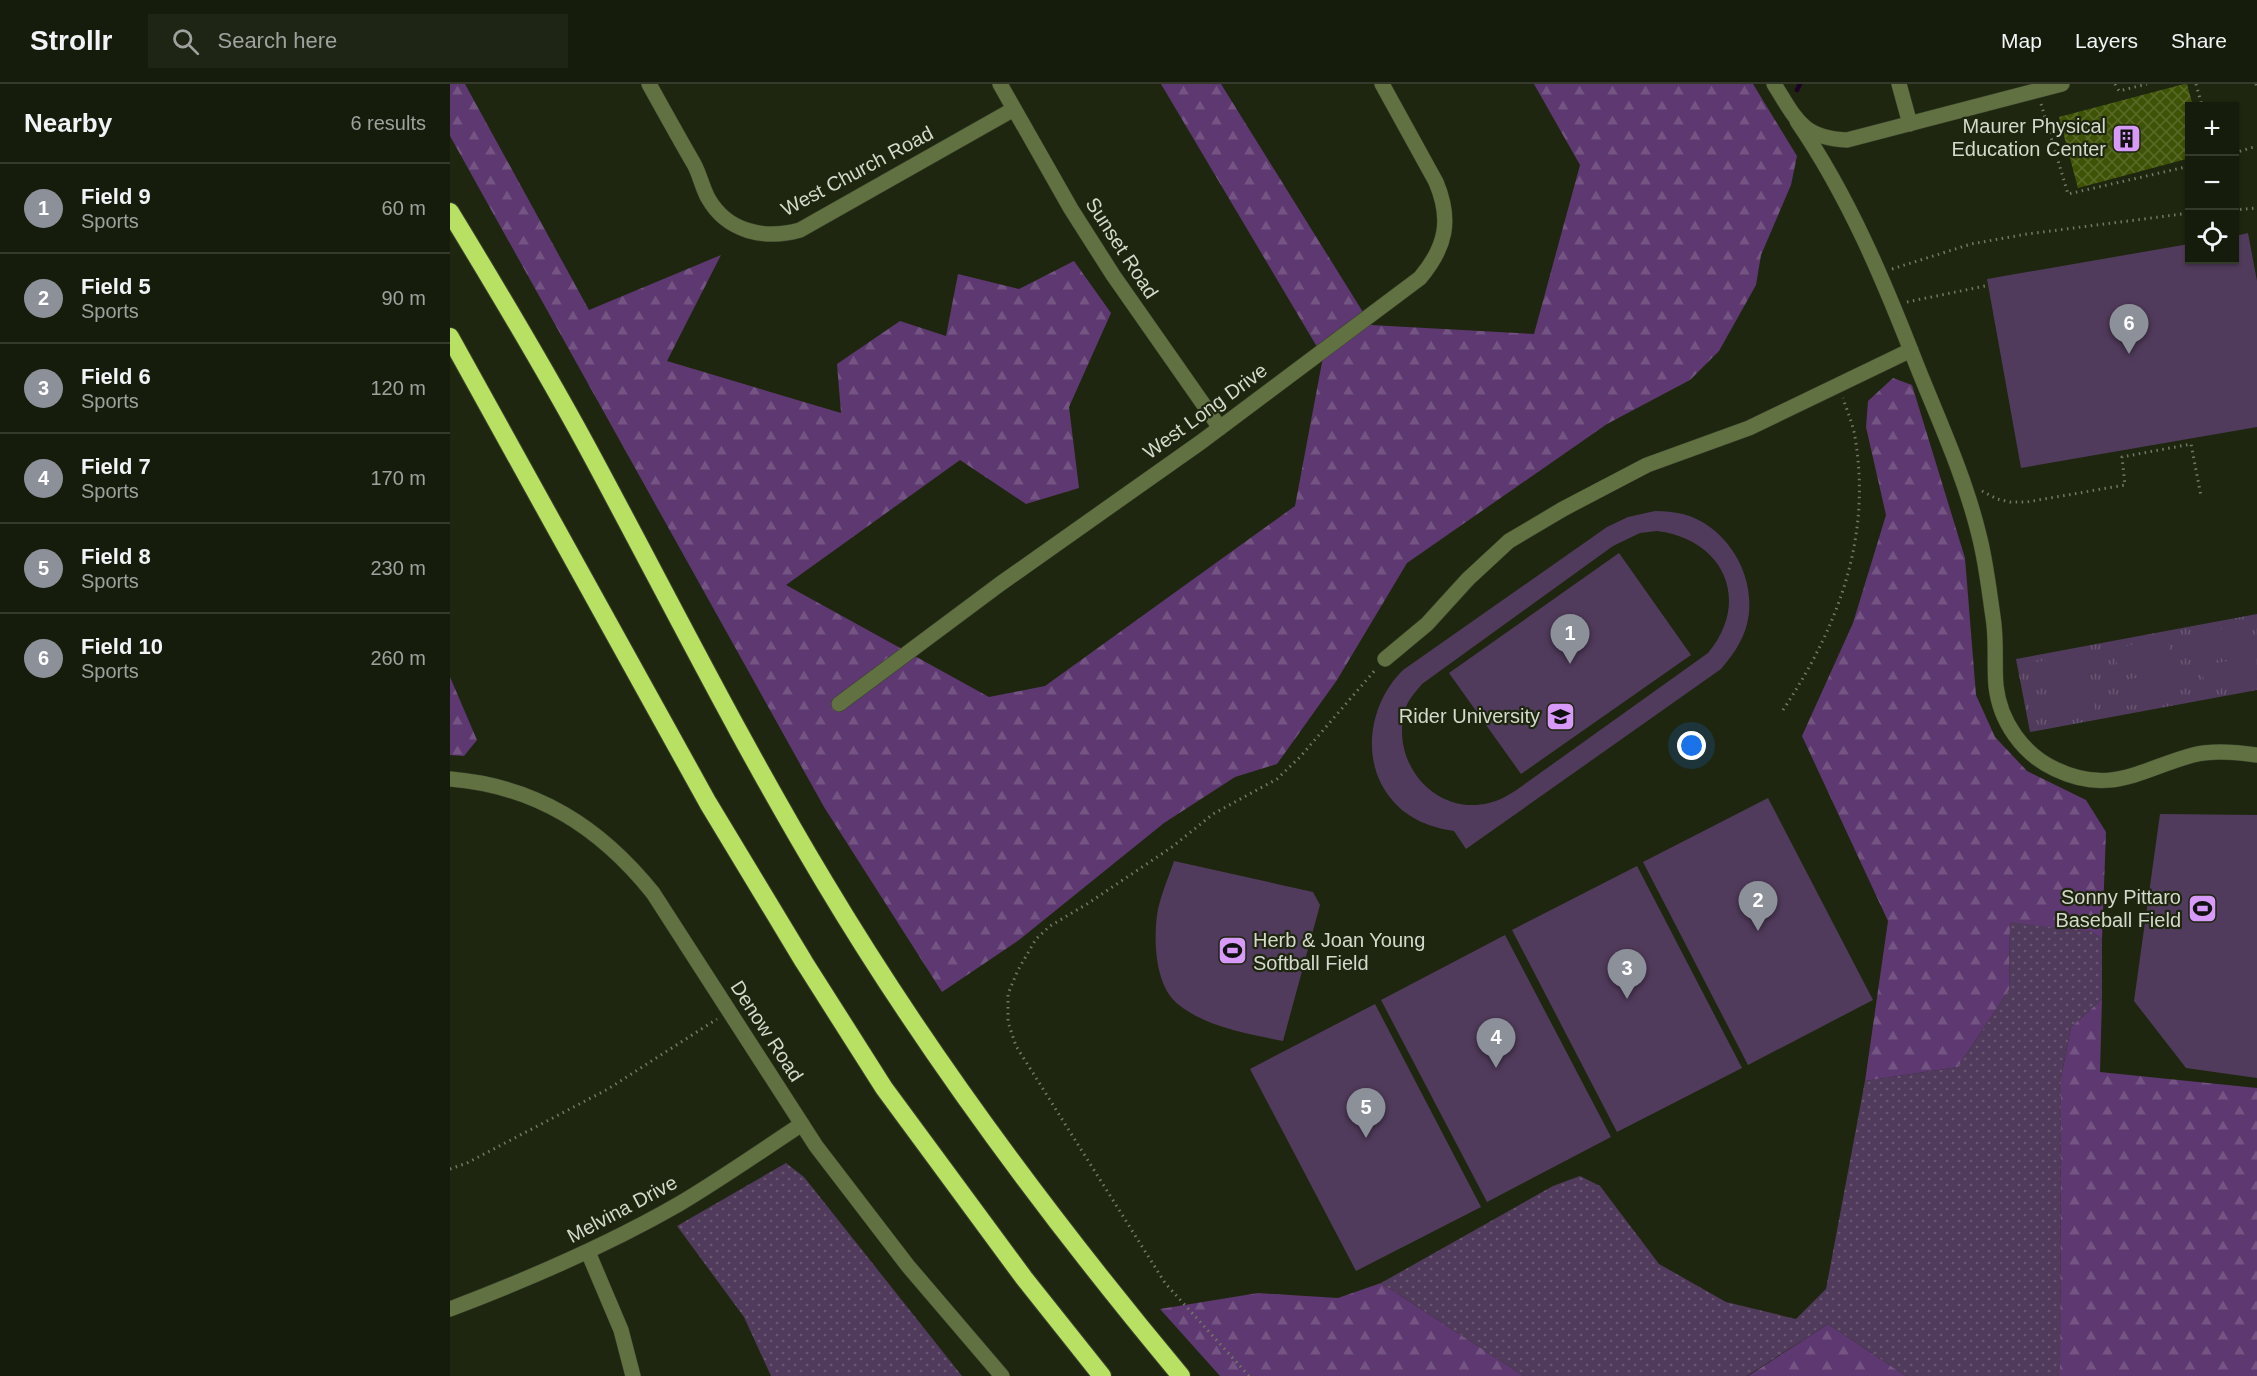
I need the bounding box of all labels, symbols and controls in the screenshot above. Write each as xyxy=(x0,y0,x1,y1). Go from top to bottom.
search box xyxy=(148,14,568,68)
text: Strollr xyxy=(30,25,112,56)
icon: search xyxy=(169,25,202,58)
text: Search here xyxy=(217,28,337,53)
text: Map xyxy=(2001,29,2042,52)
text: Layers xyxy=(2075,29,2138,52)
text: Share xyxy=(2171,29,2227,52)
map controls xyxy=(2185,102,2239,264)
button: + xyxy=(2185,102,2239,156)
text: Nearby xyxy=(24,108,112,138)
text: 6 results xyxy=(350,112,426,134)
place label: Maurer Physical Education Center xyxy=(1951,115,2106,160)
street label: West Church Road xyxy=(777,122,937,220)
building icon: Maurer Physical Education Center xyxy=(2111,122,2143,154)
button: − xyxy=(2185,156,2239,210)
text: Field 9 xyxy=(81,184,151,209)
street label: Sunset Road xyxy=(1081,194,1163,302)
text: 1 xyxy=(38,197,49,219)
text: 60 m xyxy=(382,197,426,219)
text: Sports xyxy=(81,210,139,232)
button: locate xyxy=(2185,210,2239,264)
text: Field 5 xyxy=(81,274,151,299)
text: 2 xyxy=(38,287,49,309)
text: 90 m xyxy=(382,287,426,309)
text: Sports xyxy=(81,300,139,322)
pin: 6 xyxy=(2110,304,2148,354)
street label: West Long Drive xyxy=(1139,359,1271,463)
text: Field 6 xyxy=(81,364,151,389)
text: 3 xyxy=(38,377,49,399)
text: 120 m xyxy=(370,377,426,399)
text: Sports xyxy=(81,390,139,412)
text: Field 7 xyxy=(81,454,151,479)
text: 4 xyxy=(38,467,49,489)
text: 170 m xyxy=(370,467,426,489)
text: Sports xyxy=(81,480,139,502)
text: Field 8 xyxy=(81,544,151,569)
text: 5 xyxy=(38,557,49,579)
text: 230 m xyxy=(370,557,426,579)
text: Sports xyxy=(81,570,139,592)
pin: 1 xyxy=(1550,614,1590,664)
text: Field 10 xyxy=(81,634,163,659)
text: 6 xyxy=(38,647,49,669)
text: 260 m xyxy=(370,647,426,669)
text: Sports xyxy=(81,660,139,682)
school or university icon: Rider University xyxy=(1545,700,1577,732)
place label: Rider University xyxy=(1399,705,1540,727)
your location xyxy=(1677,731,1706,760)
pin: 2 xyxy=(1738,882,1778,931)
place label: Sonny Pittaro Baseball Field xyxy=(2055,886,2181,931)
sports icon: Sonny Pittaro Baseball Field xyxy=(2186,892,2218,924)
place label: Herb & Joan Young Softball Field xyxy=(1253,929,1425,974)
sports icon: Herb & Joan Young Softball Field xyxy=(1216,935,1248,967)
pin: 3 xyxy=(1608,950,1646,999)
street label: Denow Road xyxy=(726,977,808,1085)
pin: 4 xyxy=(1476,1018,1516,1068)
pin: 5 xyxy=(1346,1088,1386,1138)
street label: Melvina Drive xyxy=(563,1171,681,1247)

